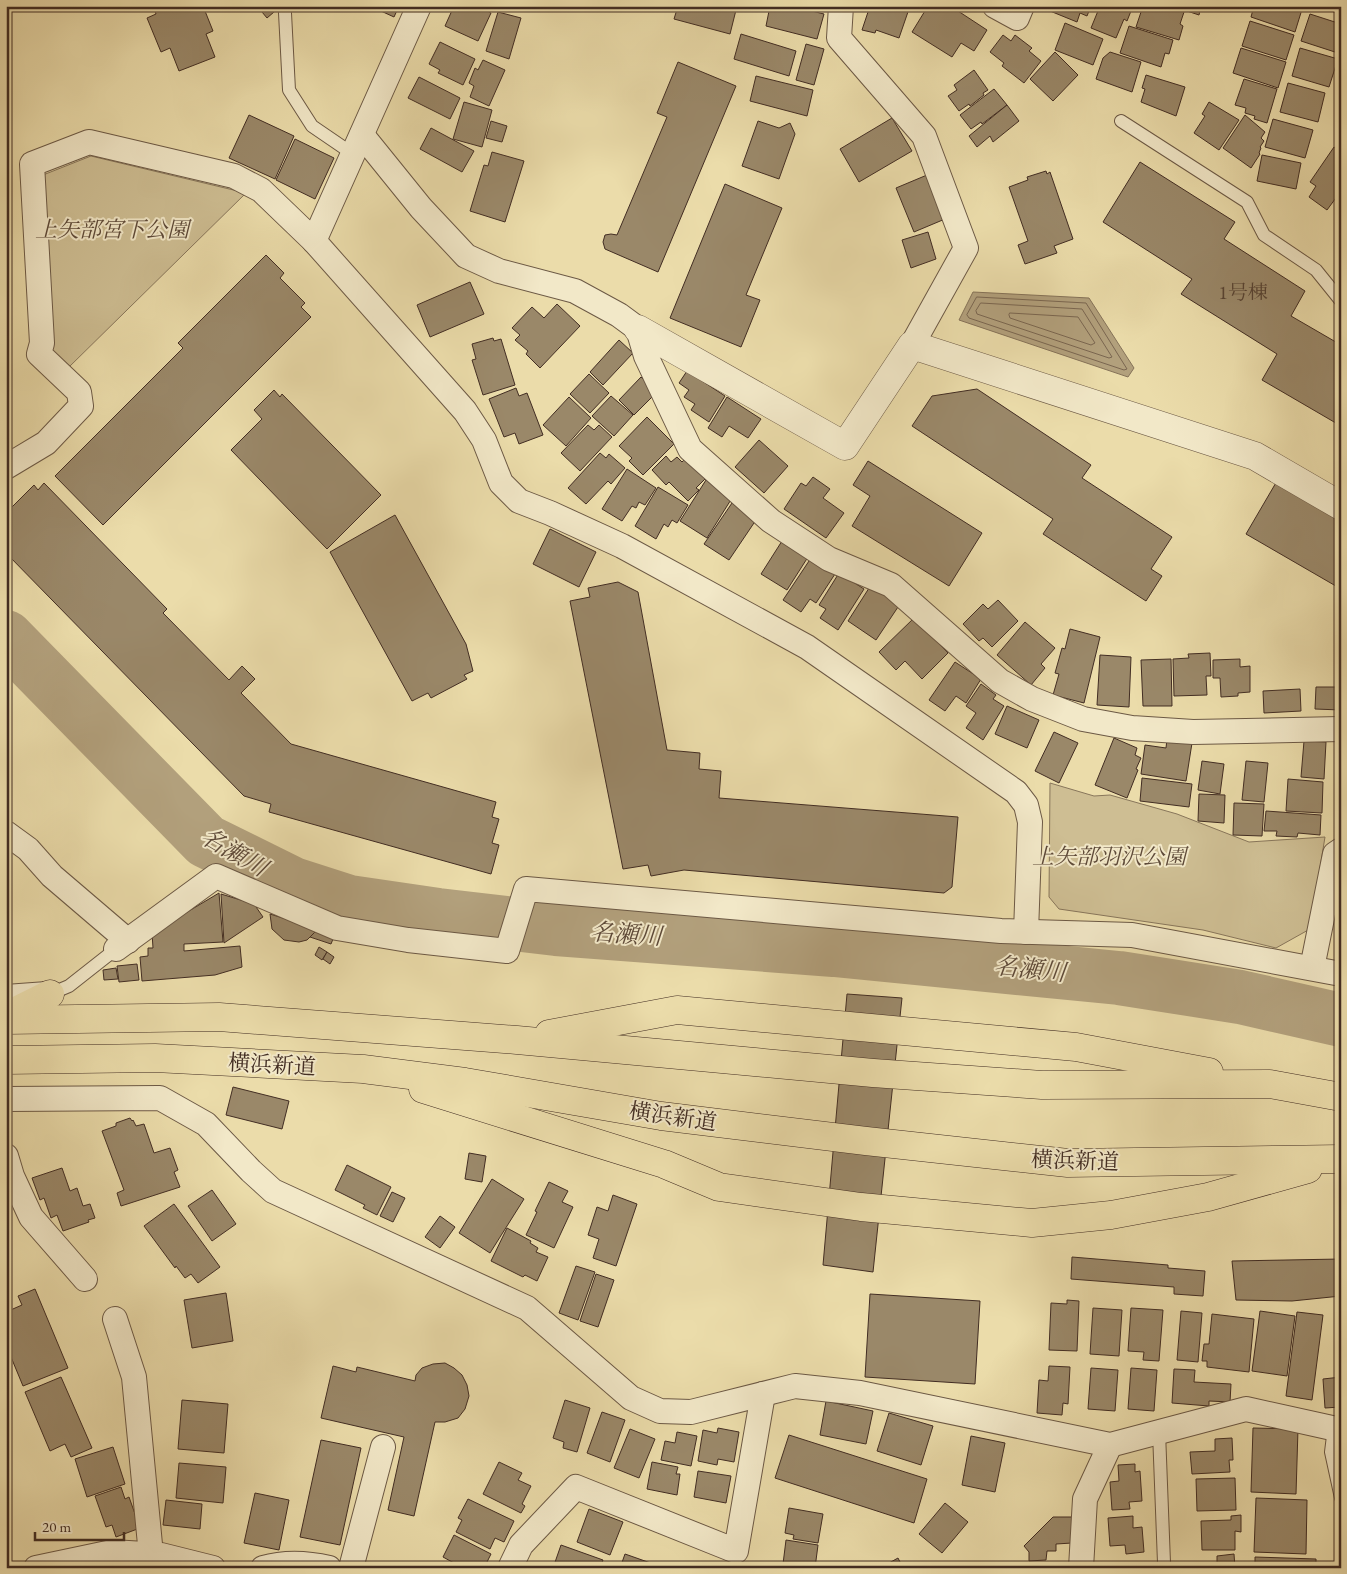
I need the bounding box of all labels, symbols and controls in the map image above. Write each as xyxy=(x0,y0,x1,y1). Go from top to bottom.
park label: 上矢部宮下公園 xyxy=(35,215,192,244)
house number: 1号棟 xyxy=(1218,279,1268,305)
water label: 名瀬川 xyxy=(195,820,276,884)
park label: 上矢部羽沢公園 xyxy=(1032,842,1189,871)
water label: 名瀬川 xyxy=(589,916,666,952)
water label: 名瀬川 xyxy=(993,949,1070,988)
street label: 横浜新道 xyxy=(227,1048,317,1081)
street label: 横浜新道 xyxy=(627,1096,719,1137)
street label: 横浜新道 xyxy=(1030,1144,1119,1177)
scale bar xyxy=(35,1509,124,1541)
text: 20 m xyxy=(42,1517,71,1536)

